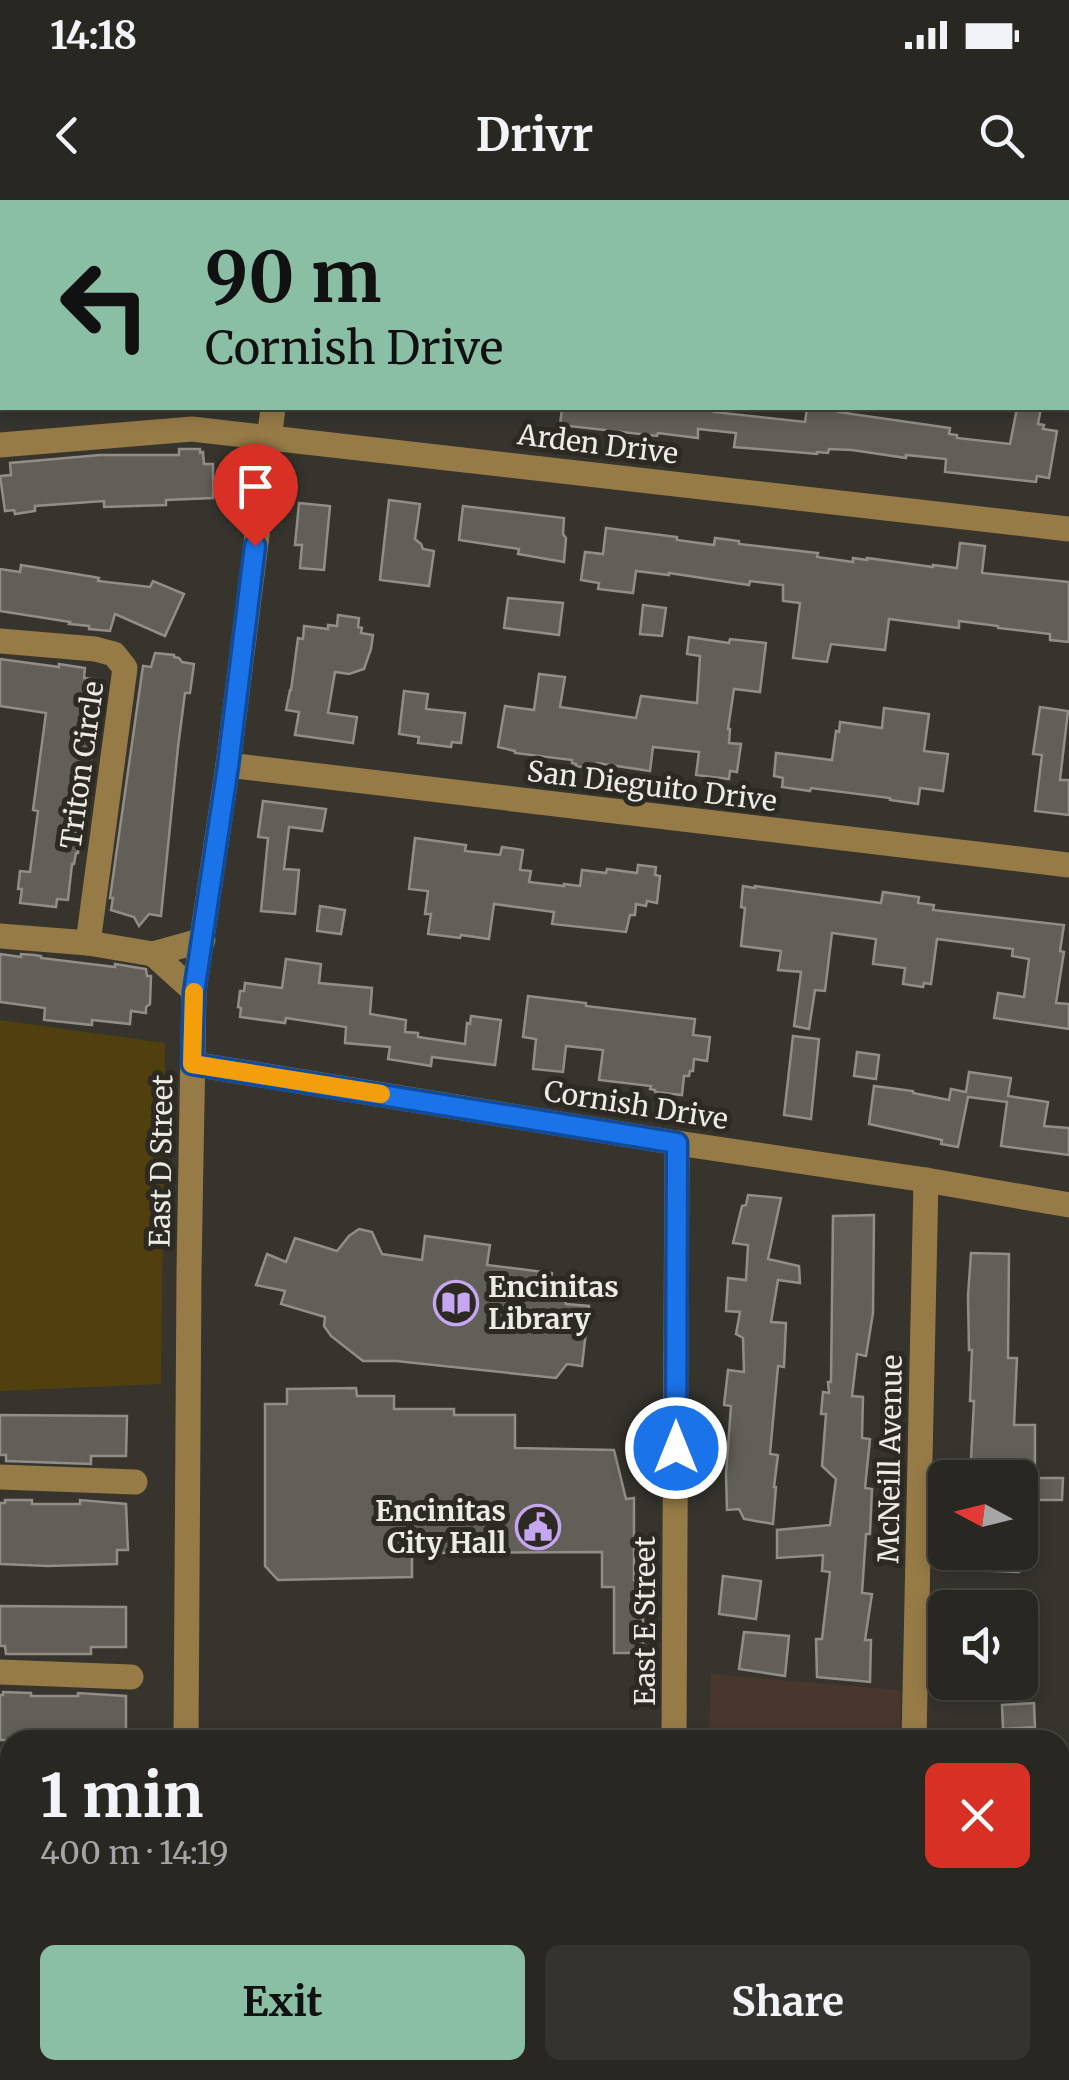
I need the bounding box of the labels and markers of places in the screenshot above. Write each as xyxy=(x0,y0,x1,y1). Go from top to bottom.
pin xyxy=(213,444,298,547)
place label: Encinitas Library xyxy=(488,1269,619,1337)
library icon: Encinitas Library xyxy=(433,1280,479,1326)
place label: Encinitas City Hall xyxy=(375,1493,506,1561)
public building icon: Encinitas City Hall xyxy=(515,1504,561,1550)

